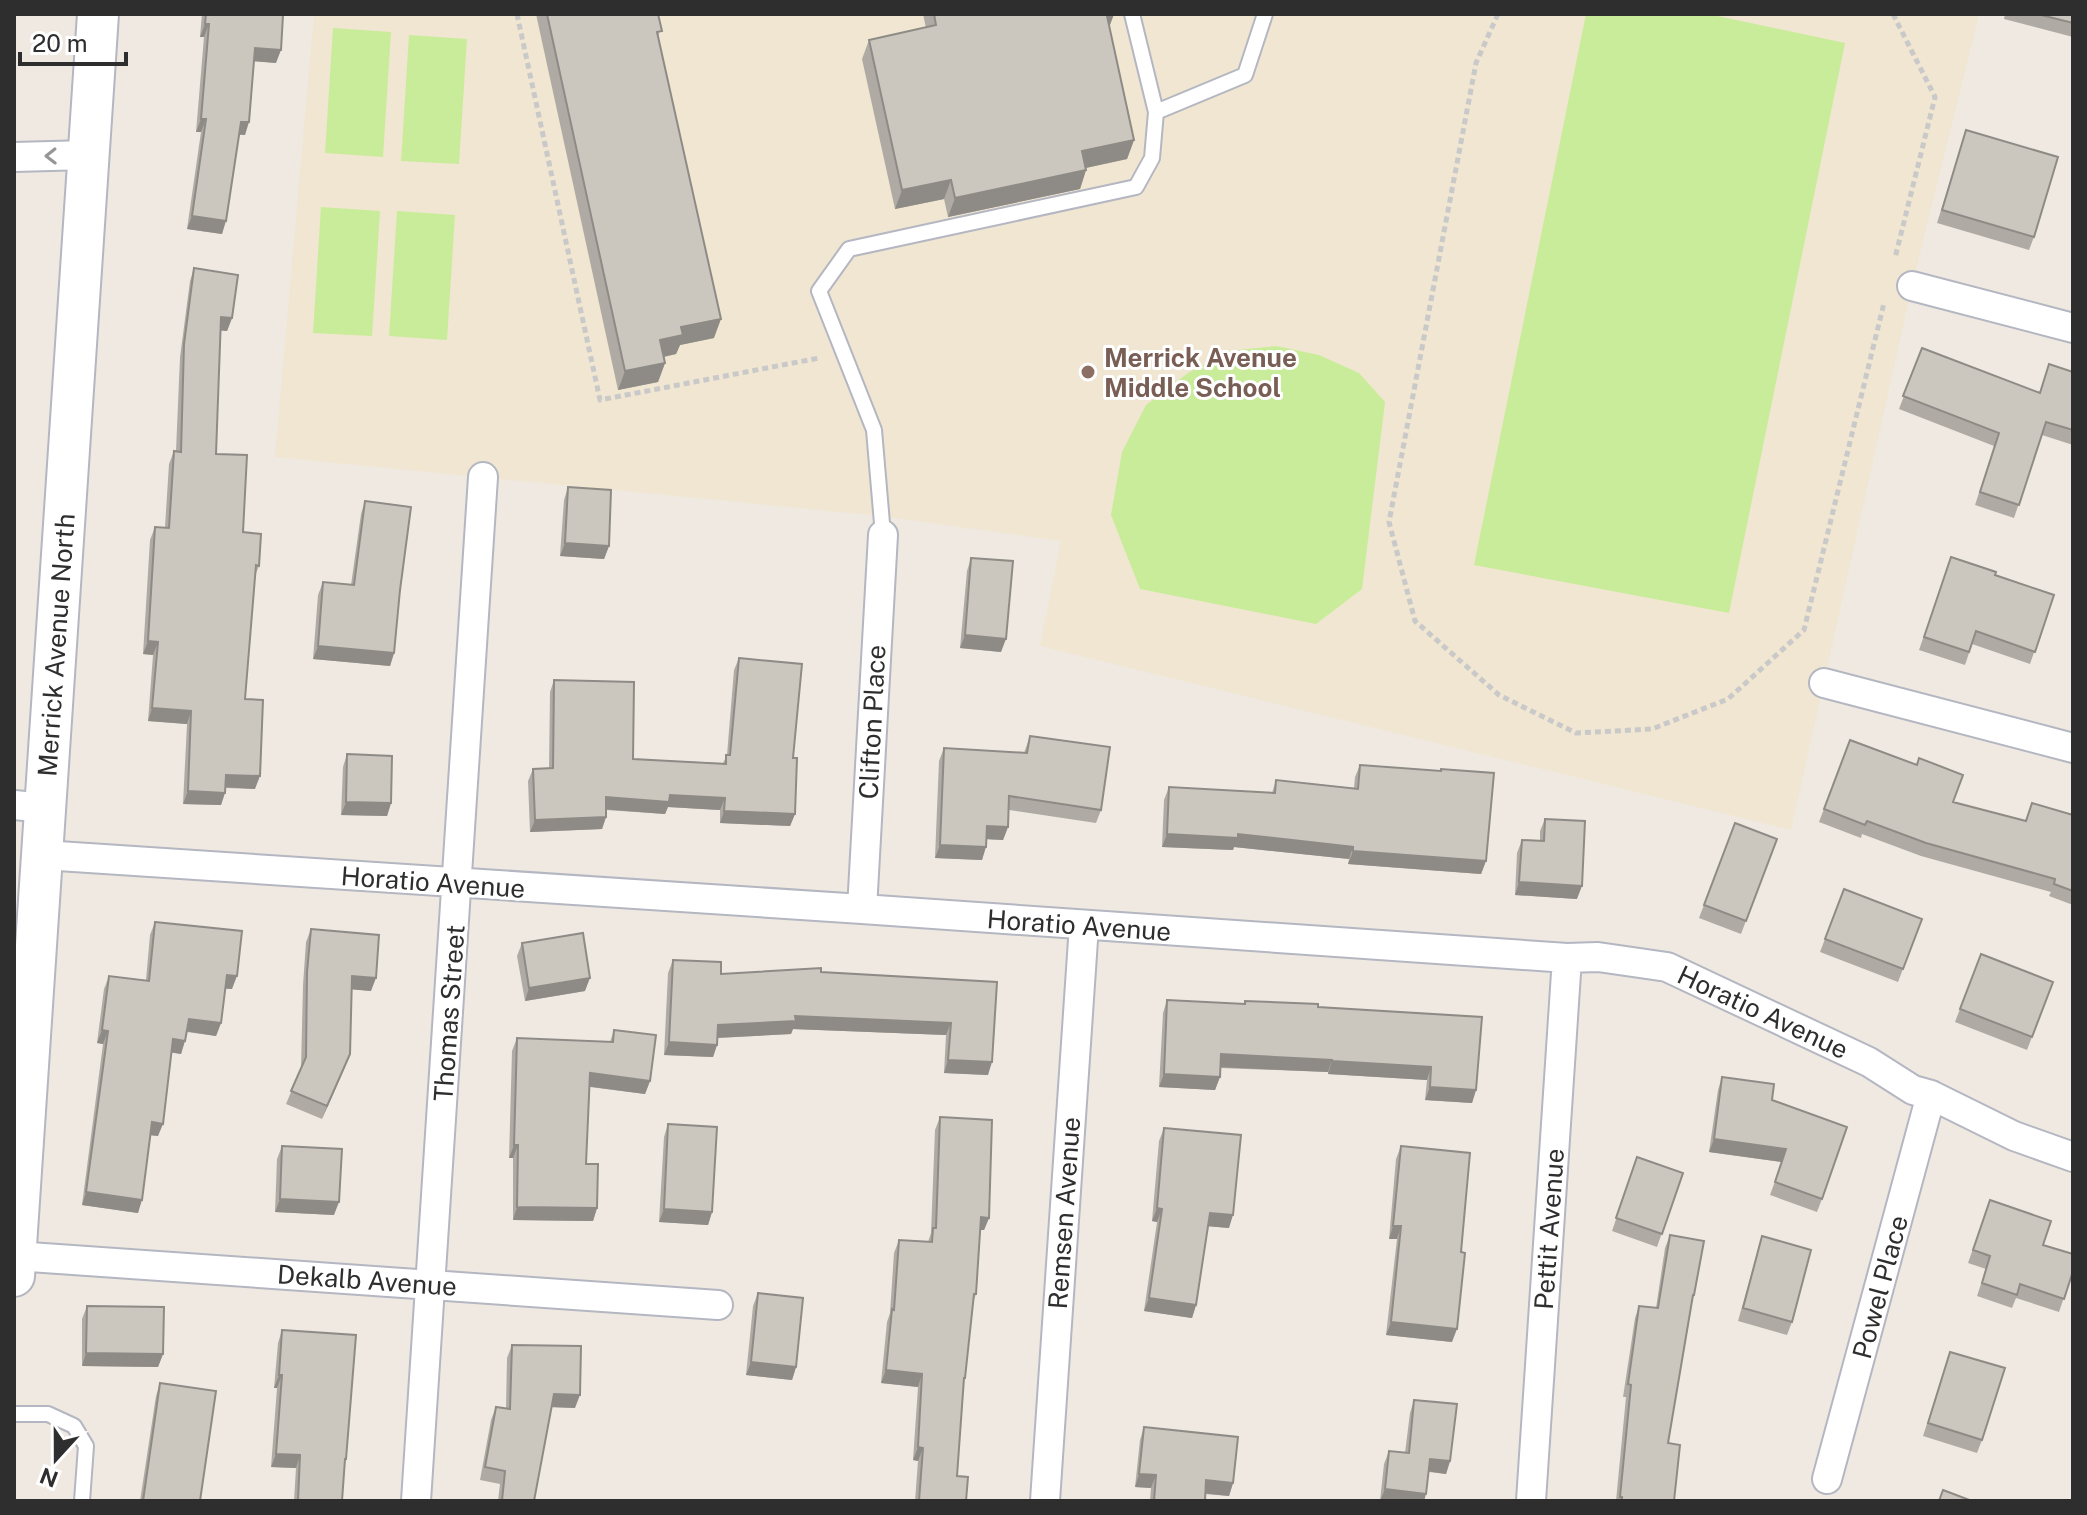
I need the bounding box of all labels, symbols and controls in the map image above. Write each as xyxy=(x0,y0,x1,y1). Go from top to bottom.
scale bar xyxy=(20,16,126,66)
text: 20 m xyxy=(32,29,88,57)
one-way arrow xyxy=(44,147,57,165)
place label: Merrick Avenue Middle School xyxy=(1104,342,1297,403)
marker: Merrick Avenue Middle School xyxy=(1079,363,1097,381)
street label: Merrick Avenue North xyxy=(31,512,81,778)
street label: Clifton Place xyxy=(852,644,892,800)
street label: Horatio Avenue xyxy=(340,860,526,904)
street label: Horatio Avenue xyxy=(986,903,1172,947)
street label: Thomas Street xyxy=(427,924,471,1102)
street label: Horatio Avenue xyxy=(1673,959,1853,1065)
street label: Remsen Avenue xyxy=(1042,1116,1086,1310)
street label: Pettit Avenue xyxy=(1528,1147,1570,1311)
street label: Powel Place xyxy=(1846,1212,1914,1362)
street label: Dekalb Avenue xyxy=(276,1258,458,1302)
north arrow xyxy=(16,1419,96,1499)
text: N xyxy=(36,1462,62,1493)

